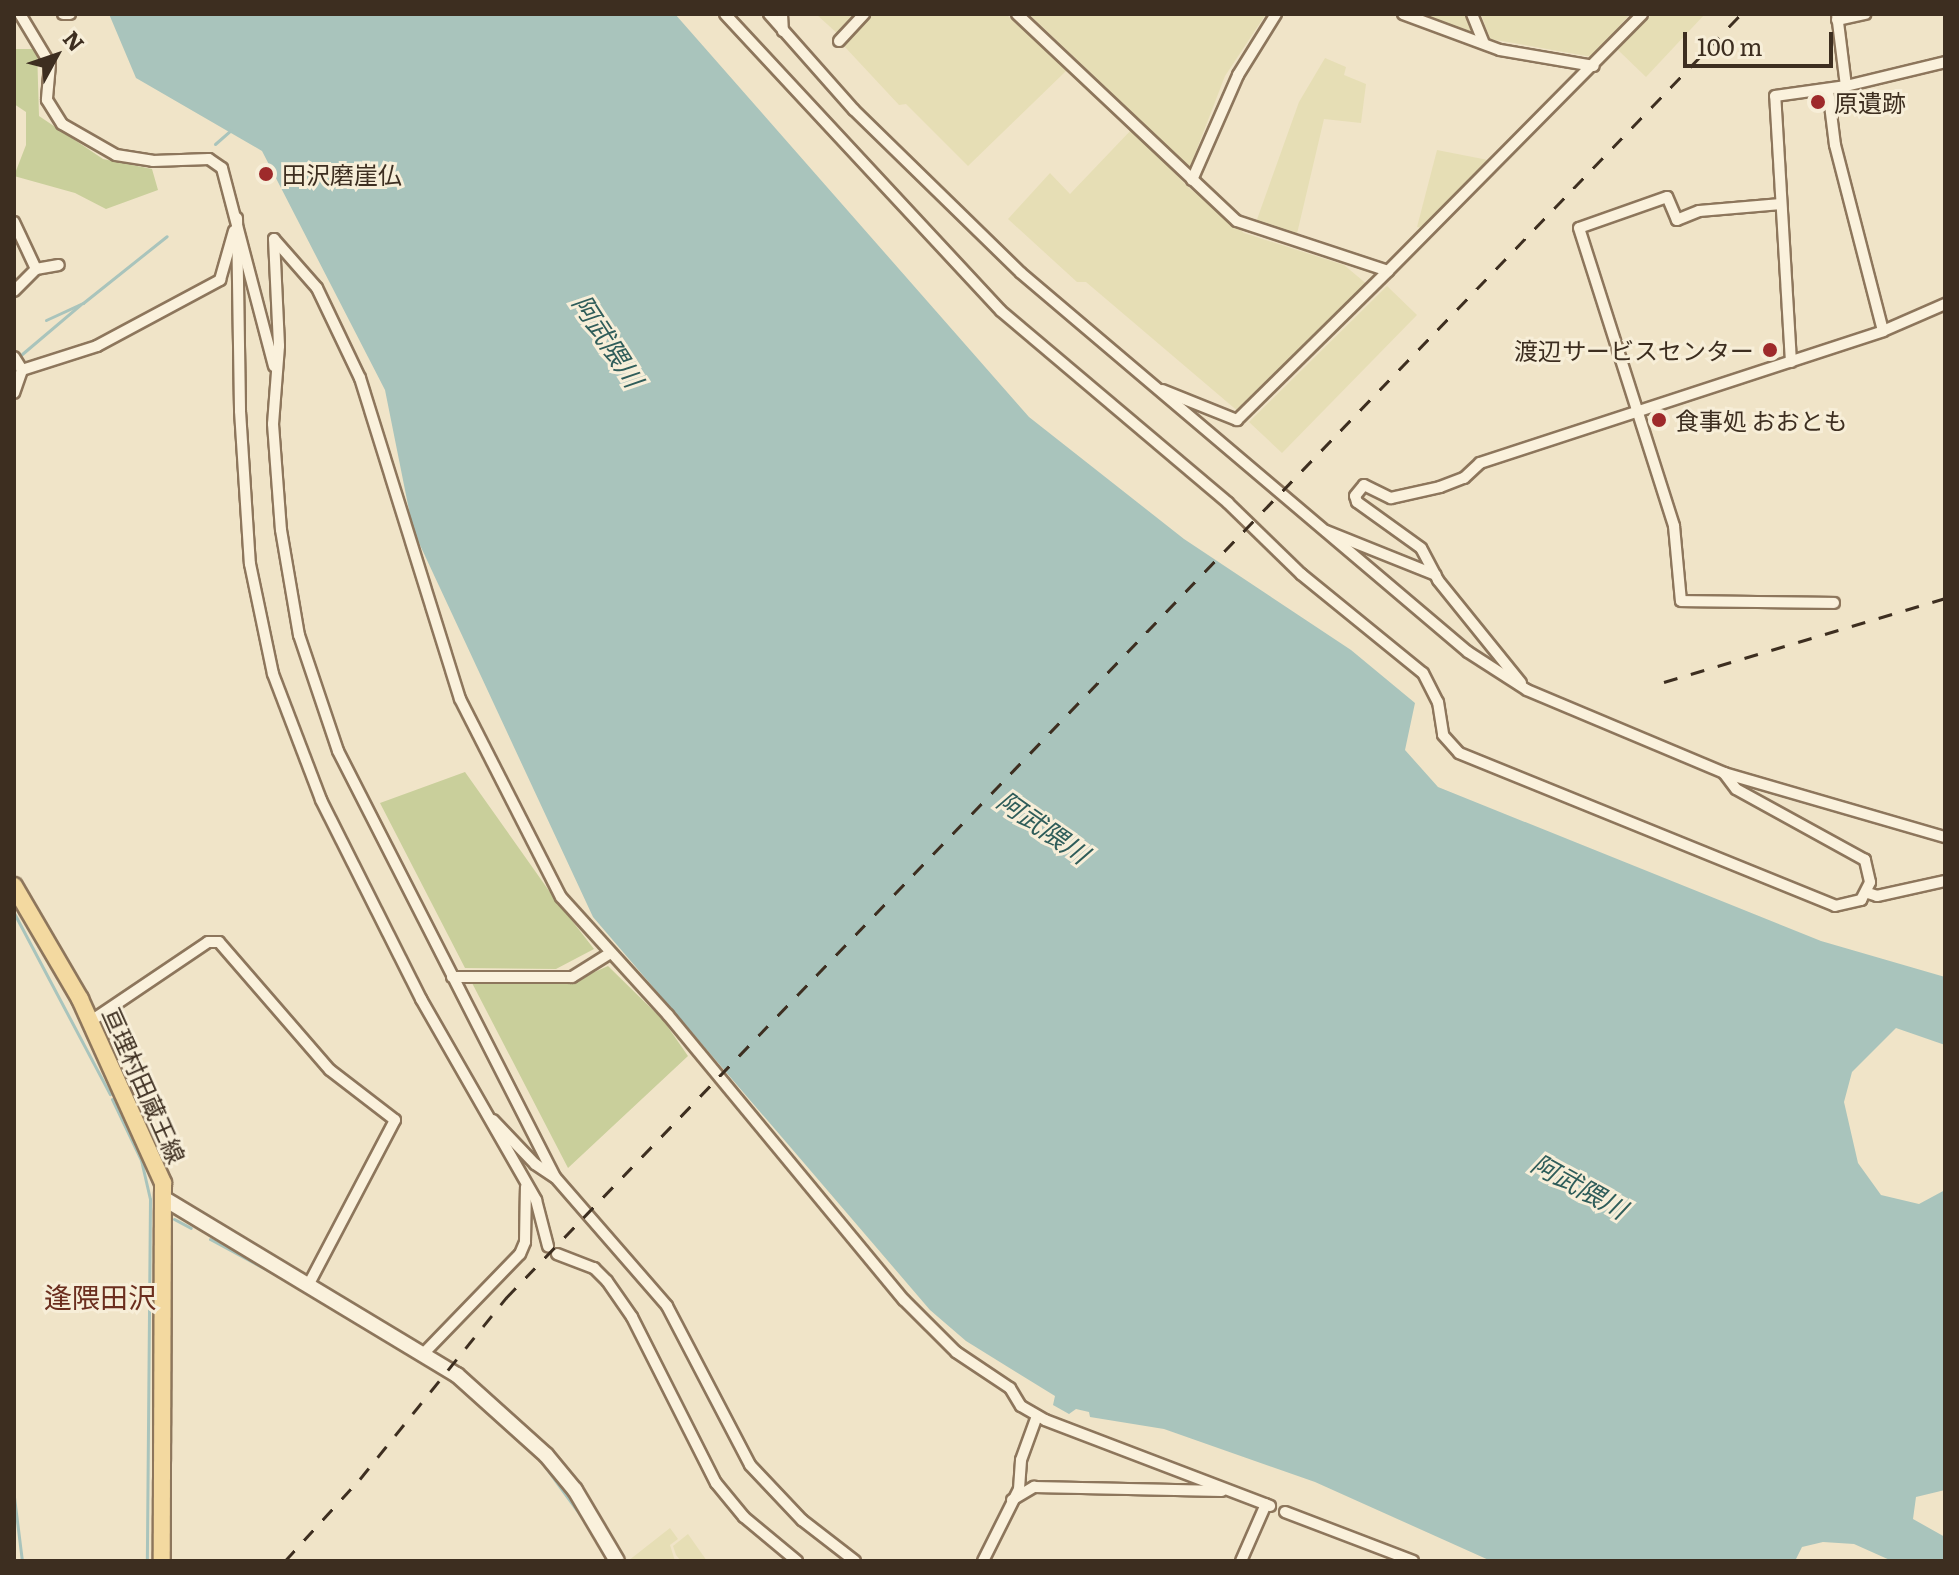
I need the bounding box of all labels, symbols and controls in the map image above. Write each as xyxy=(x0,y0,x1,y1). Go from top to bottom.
north arrow xyxy=(16,16,96,96)
scale bar xyxy=(1687,16,1837,66)
text: N xyxy=(56,23,93,58)
text: 100 m xyxy=(1697,28,1763,63)
place label: 原遺跡 xyxy=(1834,88,1906,116)
marker: 原遺跡 xyxy=(1809,93,1827,111)
place label: 田沢磨崖仏 xyxy=(282,160,402,188)
marker: 田沢磨崖仏 xyxy=(257,165,275,183)
water label: 阿武隈川 xyxy=(568,288,650,392)
place label: 渡辺サービスセンター xyxy=(1514,336,1754,364)
marker: 渡辺サービスセンター xyxy=(1761,341,1779,359)
place label: 食事処 おおとも xyxy=(1675,406,1848,434)
marker: 食事処 おおとも xyxy=(1650,411,1668,429)
water label: 阿武隈川 xyxy=(992,783,1096,869)
street label: 亘理村田蔵王線 xyxy=(98,1002,192,1168)
water label: 阿武隈川 xyxy=(1527,1146,1633,1224)
district label: 逢隈田沢 xyxy=(44,1279,156,1313)

